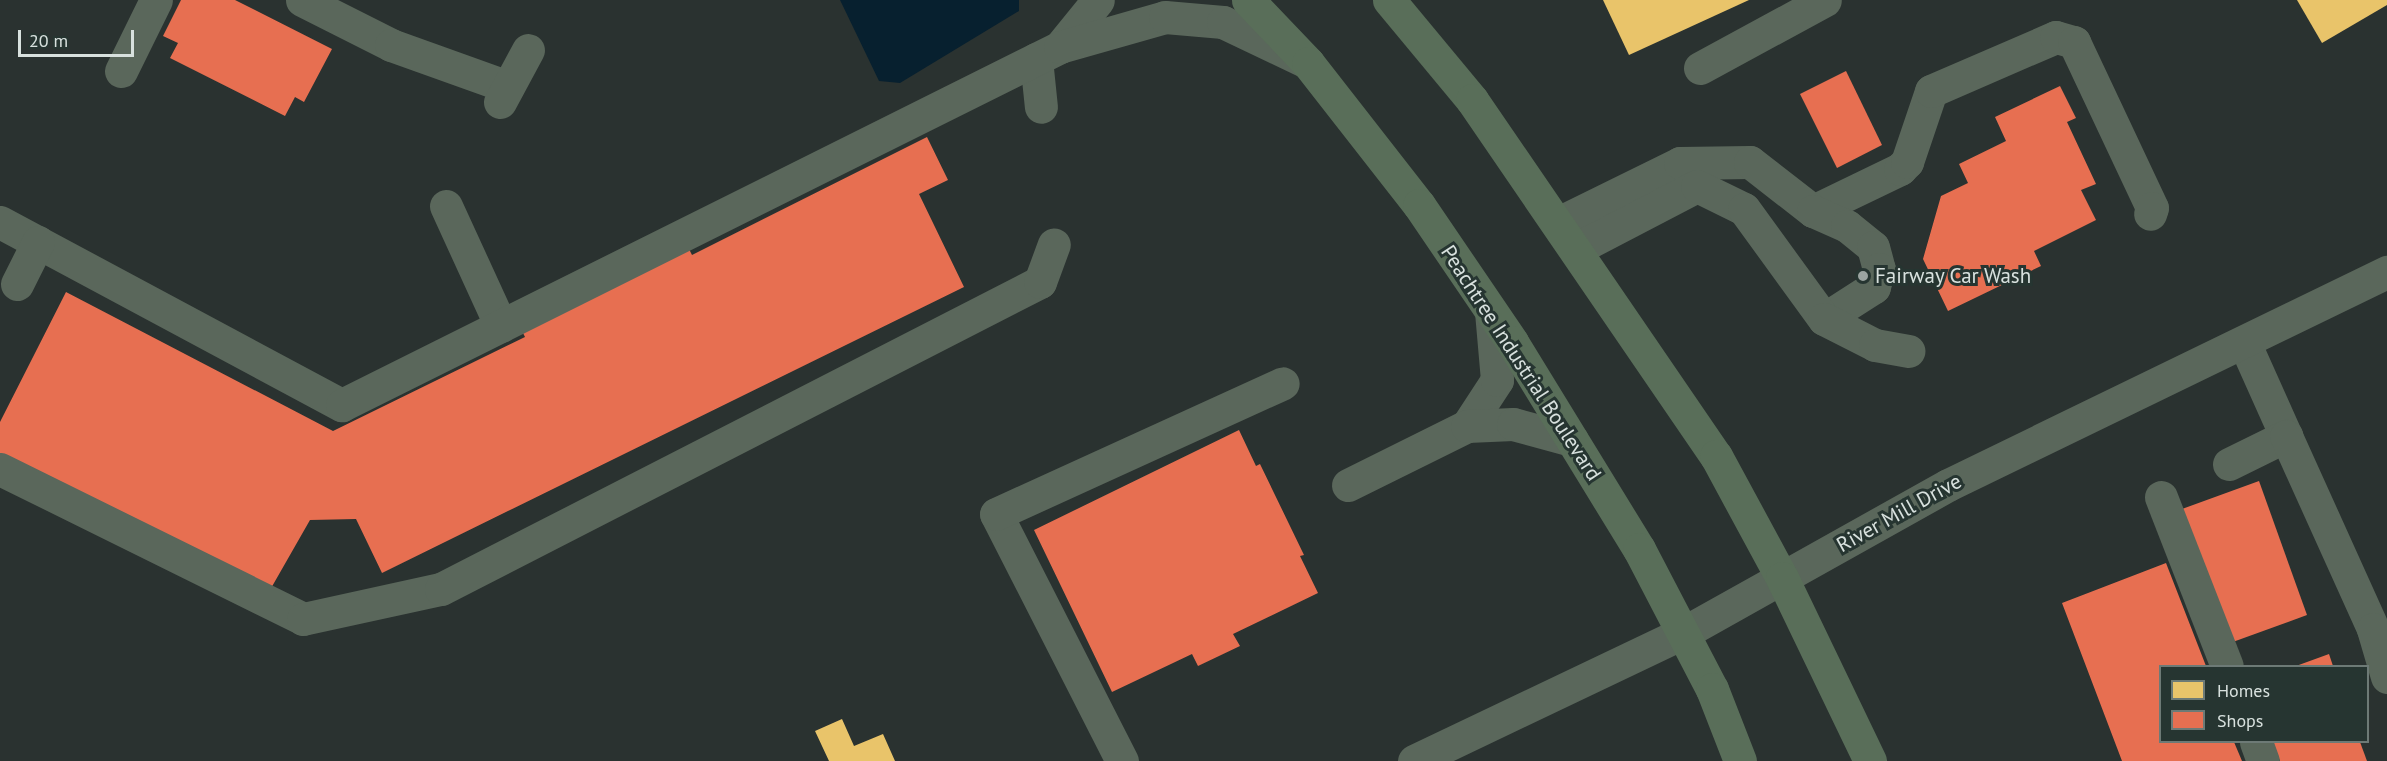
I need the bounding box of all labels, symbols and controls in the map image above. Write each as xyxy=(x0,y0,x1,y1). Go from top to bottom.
scale bar xyxy=(21,18,136,56)
text: 20 m xyxy=(29,29,68,52)
street label: Peachtree Industrial Boulevard xyxy=(1435,241,1607,485)
place label: Fairway Car Wash xyxy=(1875,263,2032,289)
marker: Fairway Car Wash xyxy=(1856,269,1870,283)
street label: River Mill Drive xyxy=(1832,468,1966,558)
legend xyxy=(2159,665,2369,743)
text: Homes xyxy=(2217,679,2270,702)
text: Shops xyxy=(2217,709,2263,732)

